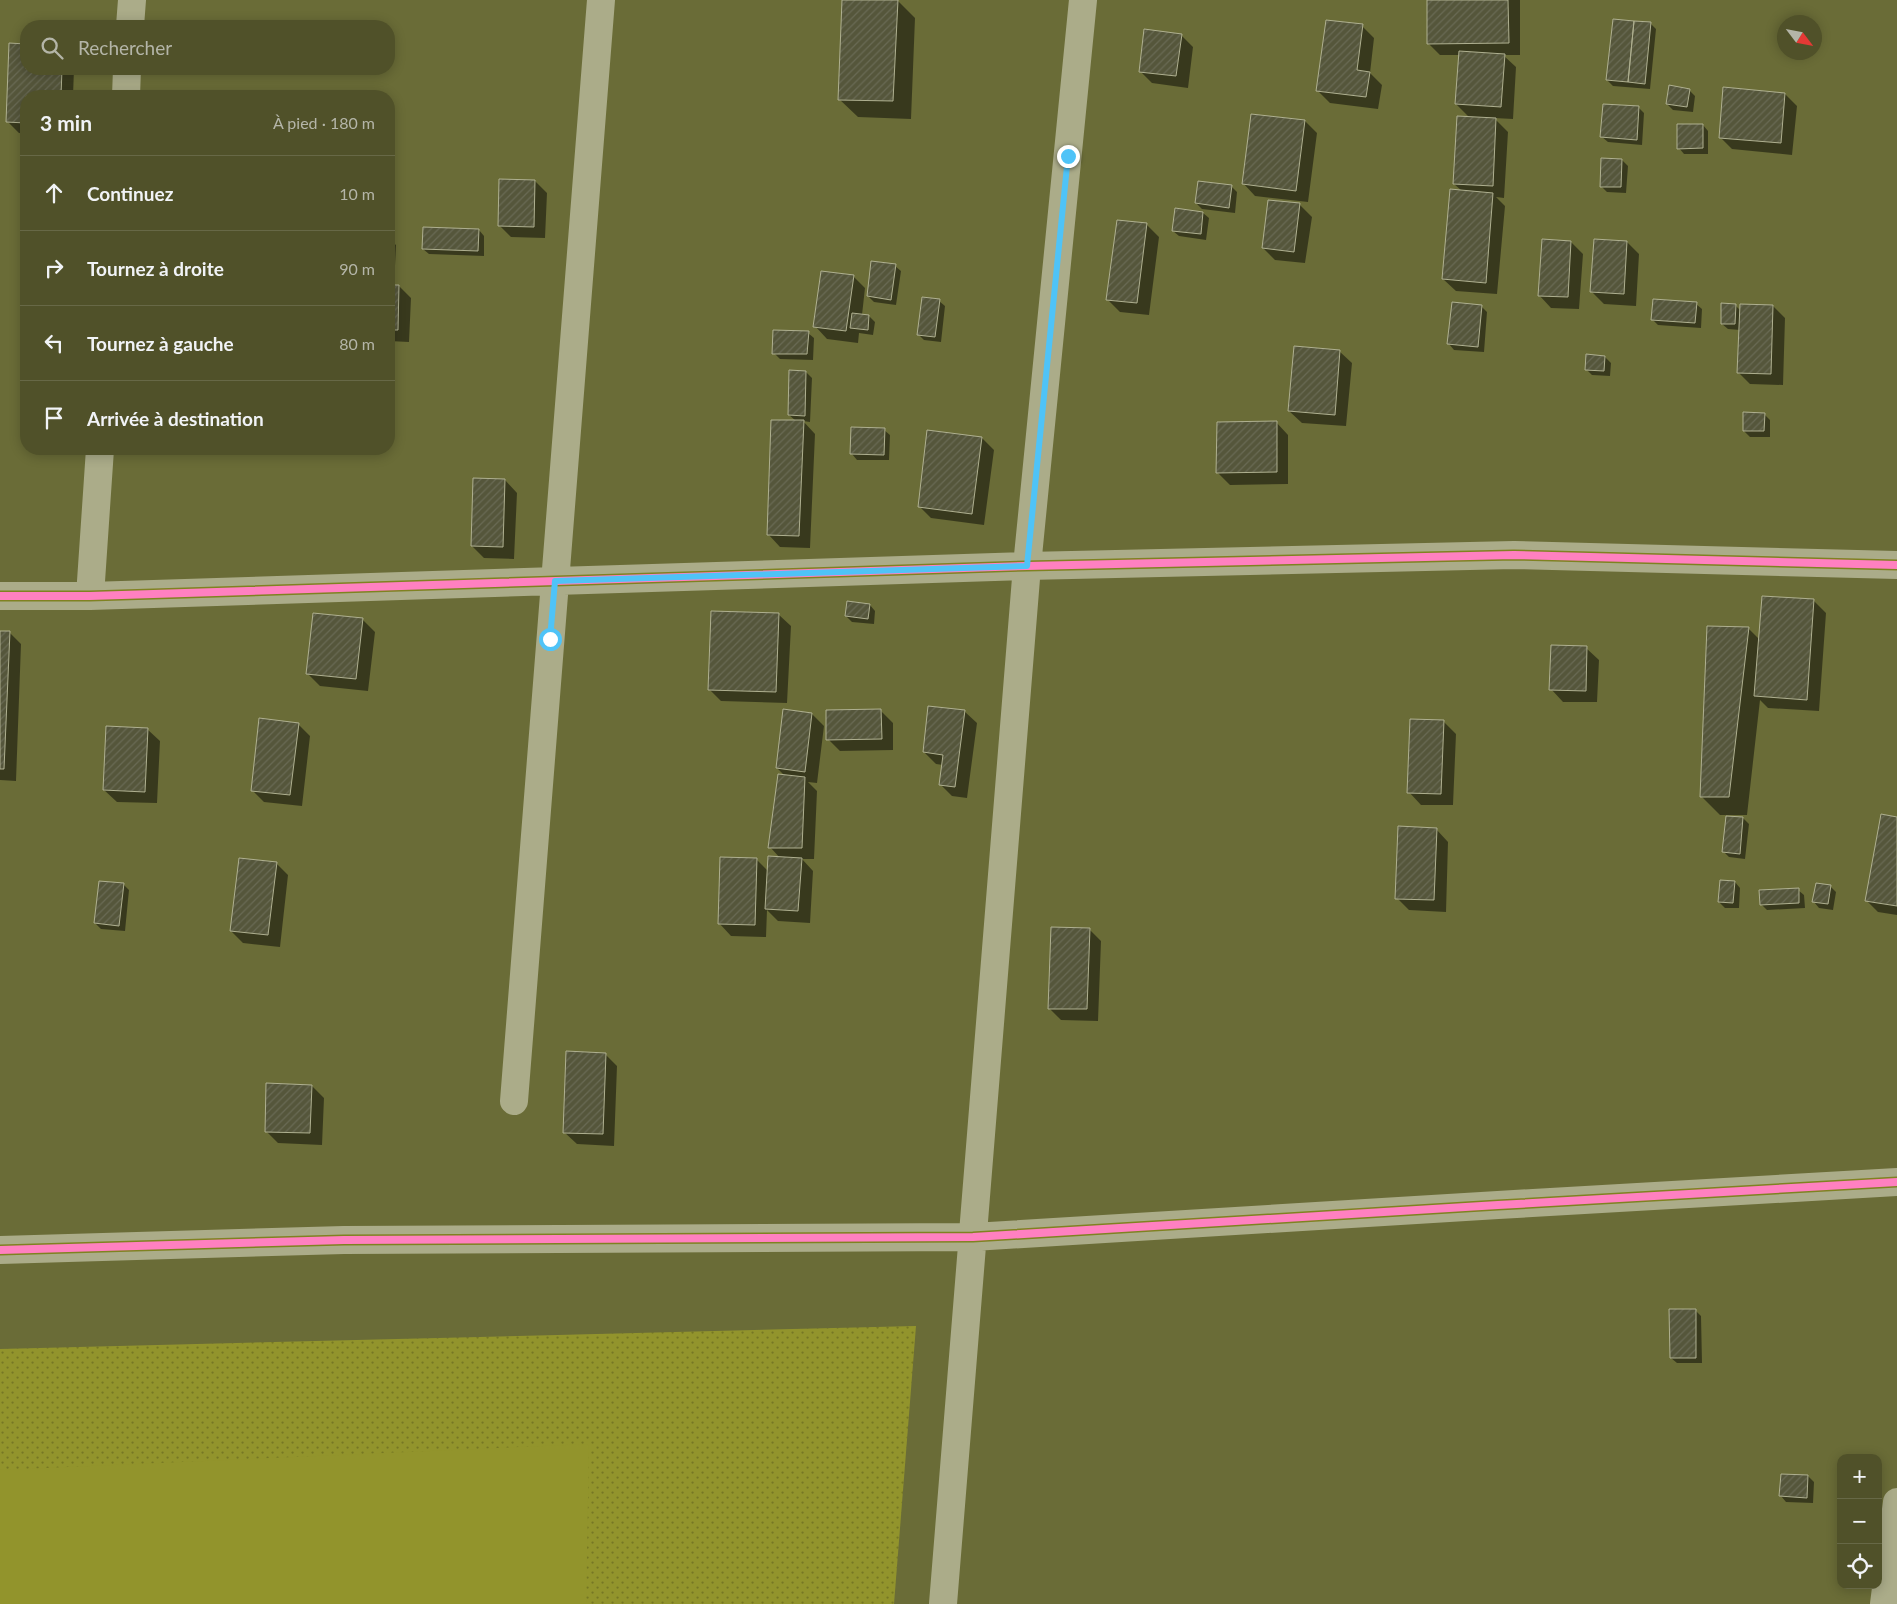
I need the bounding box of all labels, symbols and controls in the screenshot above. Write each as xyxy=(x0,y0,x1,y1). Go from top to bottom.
north arrow xyxy=(1777,15,1822,60)
search box xyxy=(20,20,395,75)
icon: search xyxy=(38,34,66,62)
text: Rechercher xyxy=(78,36,172,59)
text: 3 min xyxy=(40,110,92,135)
text: À pied · 180 m xyxy=(273,113,375,132)
route end xyxy=(1057,145,1080,168)
icon: ahead xyxy=(40,179,68,207)
text: Continuez xyxy=(87,182,173,205)
text: 10 m xyxy=(339,184,375,203)
icon: right xyxy=(40,254,68,282)
text: Tournez à droite xyxy=(87,257,224,280)
text: 90 m xyxy=(339,259,375,278)
icon: left xyxy=(40,329,68,357)
text: Tournez à gauche xyxy=(87,332,234,355)
text: 80 m xyxy=(339,334,375,353)
icon: arrive xyxy=(40,404,68,432)
text: Arrivée à destination xyxy=(87,407,264,430)
route start xyxy=(539,628,562,651)
map controls xyxy=(1837,1454,1882,1589)
button: + xyxy=(1837,1454,1882,1499)
button: − xyxy=(1837,1499,1882,1544)
button: locate xyxy=(1837,1544,1882,1589)

